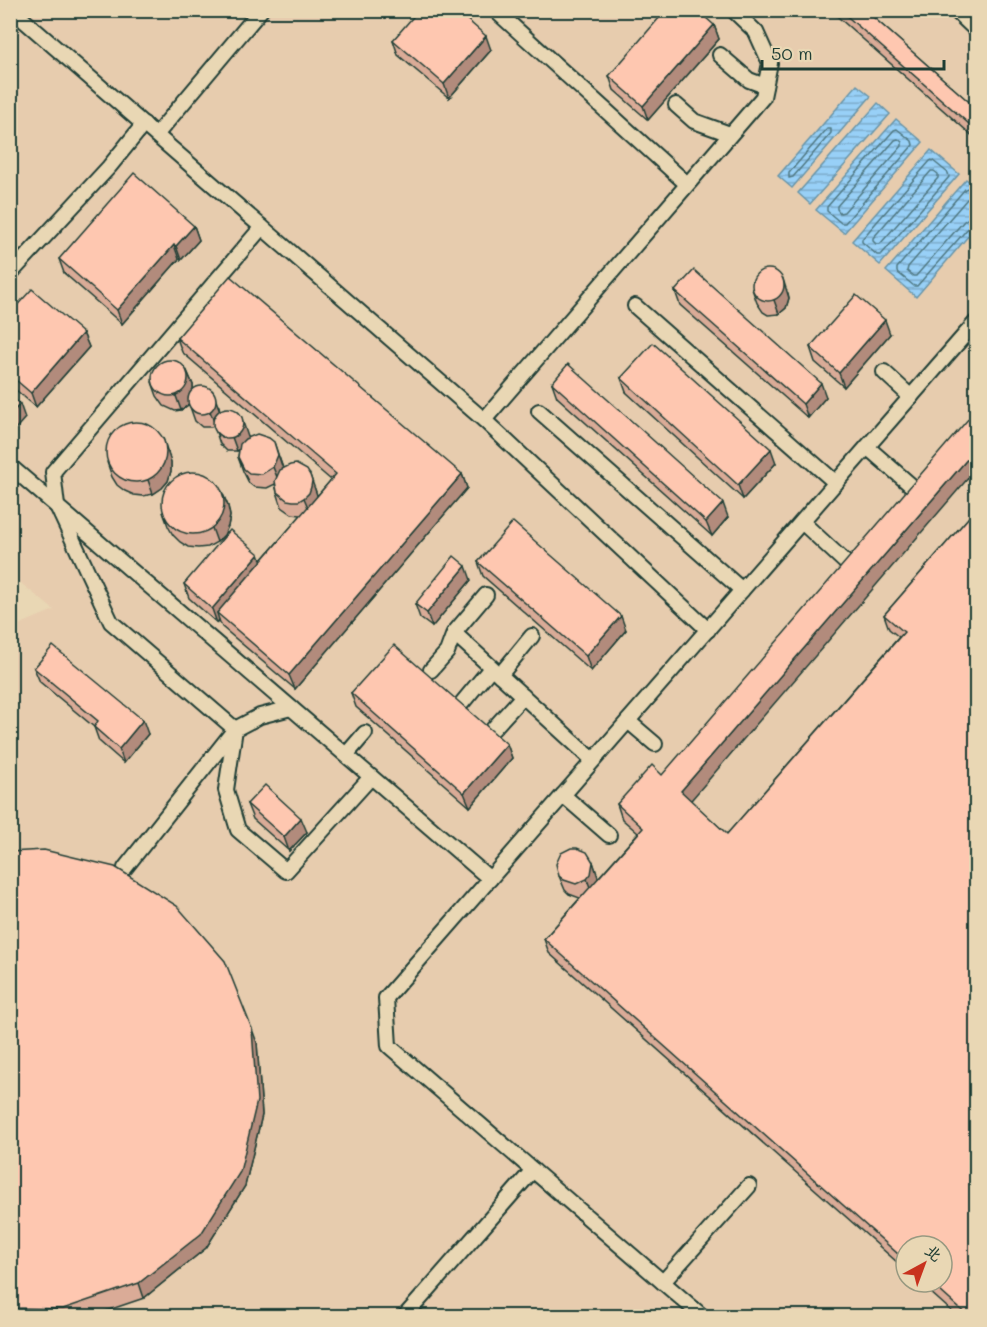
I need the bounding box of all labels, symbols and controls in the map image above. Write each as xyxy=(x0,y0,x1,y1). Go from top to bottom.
scale bar xyxy=(762,33,944,71)
text: 50 m xyxy=(771,41,813,65)
north arrow xyxy=(894,1234,954,1294)
text: 北 xyxy=(921,1239,947,1265)

